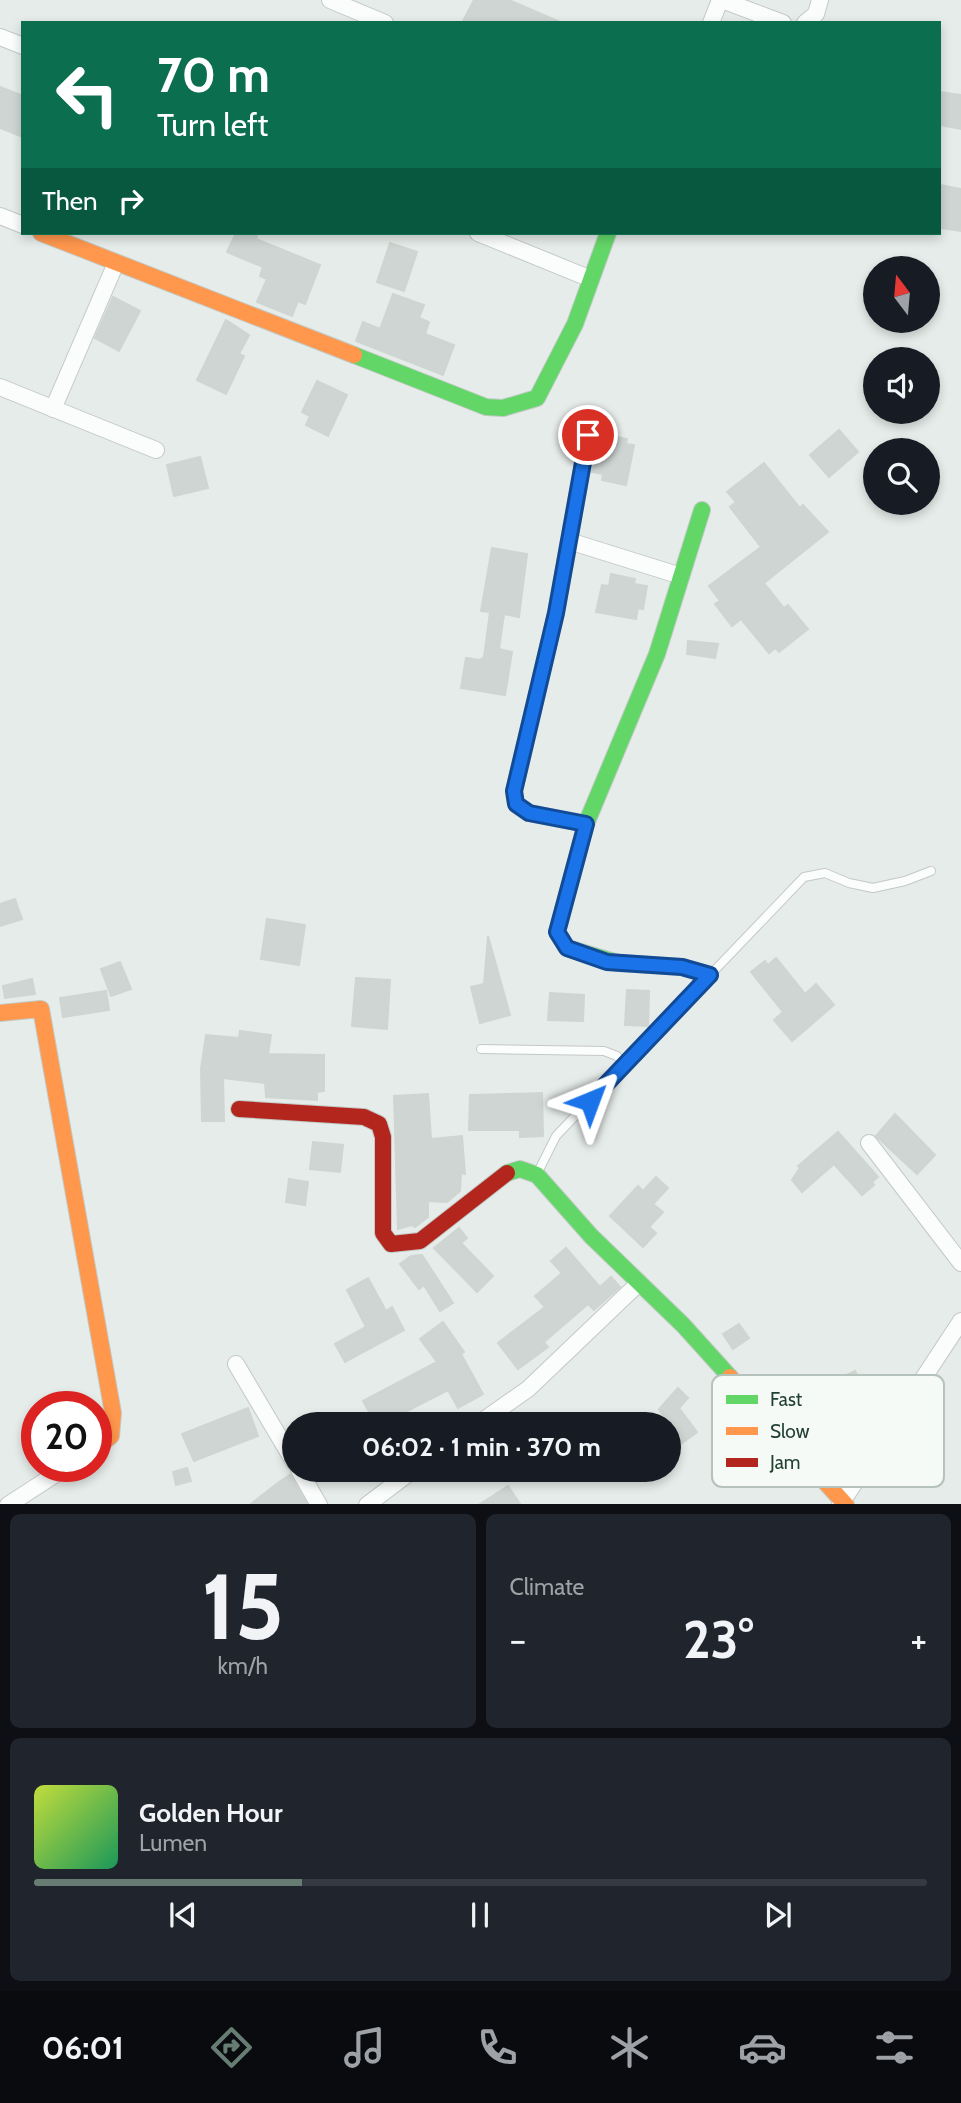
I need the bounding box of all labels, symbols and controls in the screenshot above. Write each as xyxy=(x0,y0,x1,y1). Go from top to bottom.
text: 70 m xyxy=(157,45,270,104)
icon: left xyxy=(42,49,133,140)
text: Turn left xyxy=(157,105,268,144)
icon: right xyxy=(112,182,150,220)
text: Then xyxy=(42,185,98,217)
north arrow xyxy=(863,256,940,332)
map controls xyxy=(863,256,940,515)
button: sound xyxy=(863,347,940,424)
pin xyxy=(558,405,618,465)
icon: arrive xyxy=(569,416,607,454)
button: search xyxy=(863,438,940,515)
position arrow xyxy=(553,1064,627,1138)
legend xyxy=(712,1375,944,1487)
text: Fast xyxy=(770,1388,803,1411)
speed limit sign: 20 xyxy=(21,1391,112,1482)
text: Slow xyxy=(770,1420,810,1443)
text: 06:02 · 1 min · 370 m xyxy=(362,1431,601,1463)
text: Jam xyxy=(769,1451,800,1474)
text: 15 xyxy=(202,1551,284,1662)
text: Climate xyxy=(510,1573,584,1601)
text: 23° xyxy=(683,1608,754,1671)
text: − xyxy=(510,1616,526,1663)
text: + xyxy=(910,1616,927,1663)
text: km/h xyxy=(218,1652,268,1680)
text: Golden Hour xyxy=(139,1797,282,1829)
text: Lumen xyxy=(139,1829,207,1857)
icon: previous xyxy=(164,1896,202,1934)
icon: pause xyxy=(461,1896,499,1934)
icon: next xyxy=(759,1896,797,1934)
icon: directions xyxy=(207,2023,256,2072)
icon: music xyxy=(340,2023,389,2072)
icon: phone xyxy=(473,2023,522,2072)
icon: climate xyxy=(605,2023,654,2072)
icon: car xyxy=(738,2023,787,2072)
icon: filters xyxy=(870,2023,919,2072)
text: 06:01 xyxy=(42,2028,124,2067)

